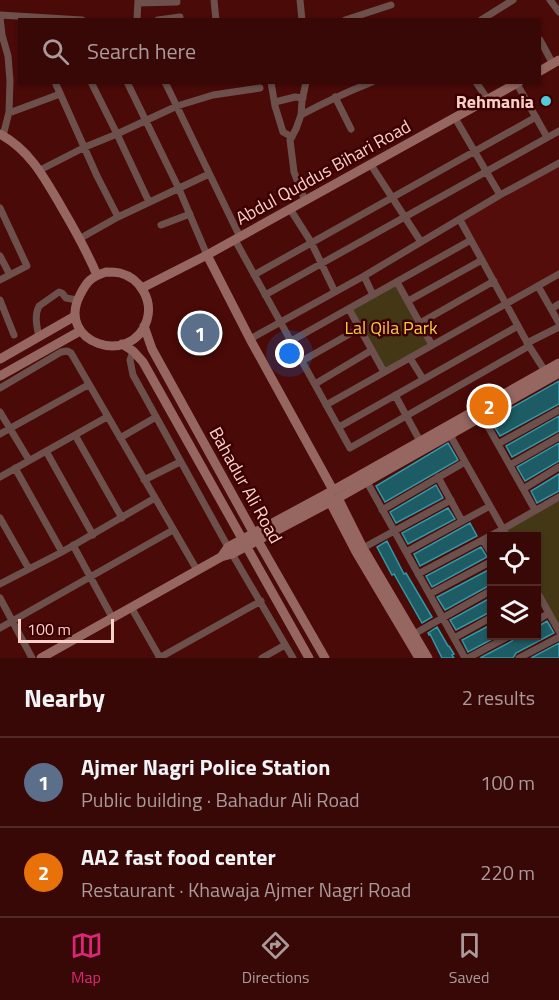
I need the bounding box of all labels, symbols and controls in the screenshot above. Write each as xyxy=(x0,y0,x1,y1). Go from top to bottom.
search box xyxy=(18,18,541,84)
text: Search here xyxy=(87,34,196,68)
icon: search xyxy=(39,35,72,68)
place label: Rehmania xyxy=(456,88,534,115)
marker: Rehmania xyxy=(539,94,553,108)
street label: Abdul Quddus Bihari Road xyxy=(230,113,416,231)
pin: 1 xyxy=(180,310,220,356)
park label: Lal Qila Park xyxy=(344,314,438,341)
your location xyxy=(275,339,304,368)
pin: 2 xyxy=(470,384,508,428)
street label: Bahadur Ali Road xyxy=(203,422,289,548)
map controls xyxy=(487,532,541,640)
button: locate xyxy=(487,532,541,586)
button: layers xyxy=(487,586,541,640)
scale bar xyxy=(18,616,114,644)
text: 100 m xyxy=(27,617,71,641)
text: Nearby xyxy=(24,678,105,717)
text: 2 results xyxy=(462,682,535,713)
text: Ajmer Nagri Police Station xyxy=(81,750,330,784)
text: 1 xyxy=(38,767,49,798)
text: 100 m xyxy=(480,767,535,798)
text: Public building · Bahadur Ali Road xyxy=(81,784,360,815)
text: AA2 fast food center xyxy=(81,840,276,874)
text: 2 xyxy=(38,857,49,888)
text: 220 m xyxy=(480,857,535,888)
text: Restaurant · Khawaja Ajmer Nagri Road xyxy=(81,874,411,905)
tab: Map xyxy=(70,929,103,989)
tab: Directions xyxy=(242,929,310,989)
tab: Saved xyxy=(449,929,489,989)

